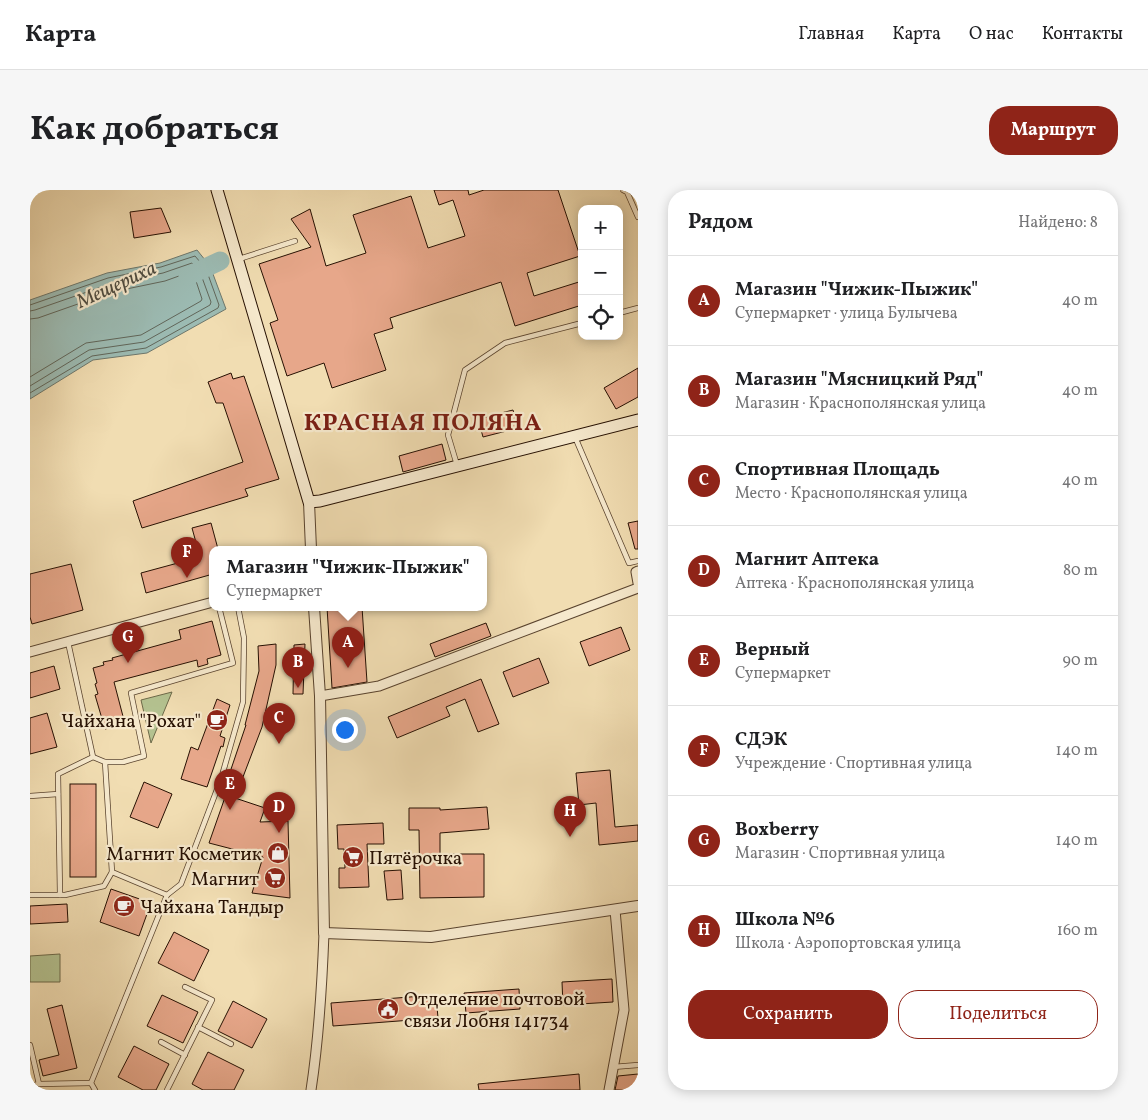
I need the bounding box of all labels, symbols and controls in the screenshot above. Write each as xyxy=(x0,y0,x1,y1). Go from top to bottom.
text: Карта xyxy=(25,18,96,52)
text: Главная xyxy=(798,22,864,47)
text: Карта xyxy=(892,22,941,47)
text: О нас xyxy=(969,22,1014,47)
text: Контакты xyxy=(1042,22,1123,47)
text: Как добраться xyxy=(30,106,279,154)
button: Маршрут xyxy=(989,106,1118,155)
map controls xyxy=(578,205,623,340)
button: + xyxy=(578,205,623,250)
text: Рядом xyxy=(688,208,753,237)
text: Найдено: 8 xyxy=(1018,212,1098,234)
button: − xyxy=(578,250,623,295)
water label: Мещериха xyxy=(71,255,161,317)
text: Магазин "Чижик-Пыжик" xyxy=(735,277,978,303)
text: A xyxy=(698,290,710,312)
text: 40 m xyxy=(1062,290,1098,312)
button: locate xyxy=(578,295,623,340)
text: Супермаркет · улица Булычева xyxy=(735,303,958,325)
text: Магазин "Мясницкий Ряд" xyxy=(735,367,983,393)
text: B xyxy=(699,380,709,402)
text: 40 m xyxy=(1062,380,1098,402)
text: Магазин · Краснополянская улица xyxy=(735,393,986,415)
district label: КРАСНАЯ ПОЛЯНА xyxy=(304,407,542,441)
text: Спортивная Площадь xyxy=(735,457,940,483)
text: C xyxy=(699,470,709,492)
text: 40 m xyxy=(1062,470,1098,492)
text: Место · Краснополянская улица xyxy=(735,483,968,505)
pin: F xyxy=(171,537,203,578)
popup xyxy=(209,546,487,611)
text: Магнит Аптека xyxy=(735,547,879,573)
text: Магазин "Чижик-Пыжик" xyxy=(226,555,470,581)
text: D xyxy=(698,560,710,582)
text: 80 m xyxy=(1063,560,1098,582)
text: Аптека · Краснополянская улица xyxy=(735,573,974,595)
text: Супермаркет xyxy=(226,581,322,603)
pin: G xyxy=(112,622,144,663)
pin: A xyxy=(332,627,364,668)
text: Верный xyxy=(735,637,810,663)
pin: B xyxy=(282,647,314,688)
text: E xyxy=(699,650,709,672)
text: 90 m xyxy=(1062,650,1098,672)
text: Супермаркет xyxy=(735,663,831,685)
pin: C xyxy=(263,703,295,744)
cafe icon: Чайхана "Рохат" xyxy=(205,708,229,732)
place label: Чайхана "Рохат" xyxy=(61,709,201,735)
your location xyxy=(332,717,358,743)
text: СДЭК xyxy=(735,727,787,753)
text: F xyxy=(699,740,709,762)
text: 140 m xyxy=(1056,740,1098,762)
text: Учреждение · Спортивная улица xyxy=(735,753,972,775)
pin: E xyxy=(214,769,246,810)
pin: D xyxy=(263,792,295,833)
pin: H xyxy=(554,796,586,837)
text: Boxberry xyxy=(735,817,819,843)
text: G xyxy=(698,830,710,852)
text: 140 m xyxy=(1056,830,1098,852)
shop icon: Магнит Косметик xyxy=(266,841,290,865)
place label: Магнит Косметик xyxy=(106,842,262,868)
text: Магазин · Спортивная улица xyxy=(735,843,945,865)
supermarket icon: Пятёрочка xyxy=(341,845,365,869)
place label: Пятёрочка xyxy=(369,846,462,872)
supermarket icon: Магнит xyxy=(263,866,287,890)
place label: Магнит xyxy=(191,867,259,893)
cafe icon: Чайхана Тандыр xyxy=(112,894,136,918)
place label: Чайхана Тандыр xyxy=(140,895,284,921)
text: Школа №6 xyxy=(735,907,835,933)
text: H xyxy=(698,920,710,942)
text: 160 m xyxy=(1057,920,1098,942)
text: Школа · Аэропортовская улица xyxy=(735,933,961,955)
place label: Отделение почтовой связи Лобня 141734 xyxy=(404,987,585,1035)
button: Сохранить xyxy=(688,990,888,1039)
button: Поделиться xyxy=(898,990,1098,1039)
public building icon: Отделение почтовой связи Лобня 141734 xyxy=(376,997,400,1021)

